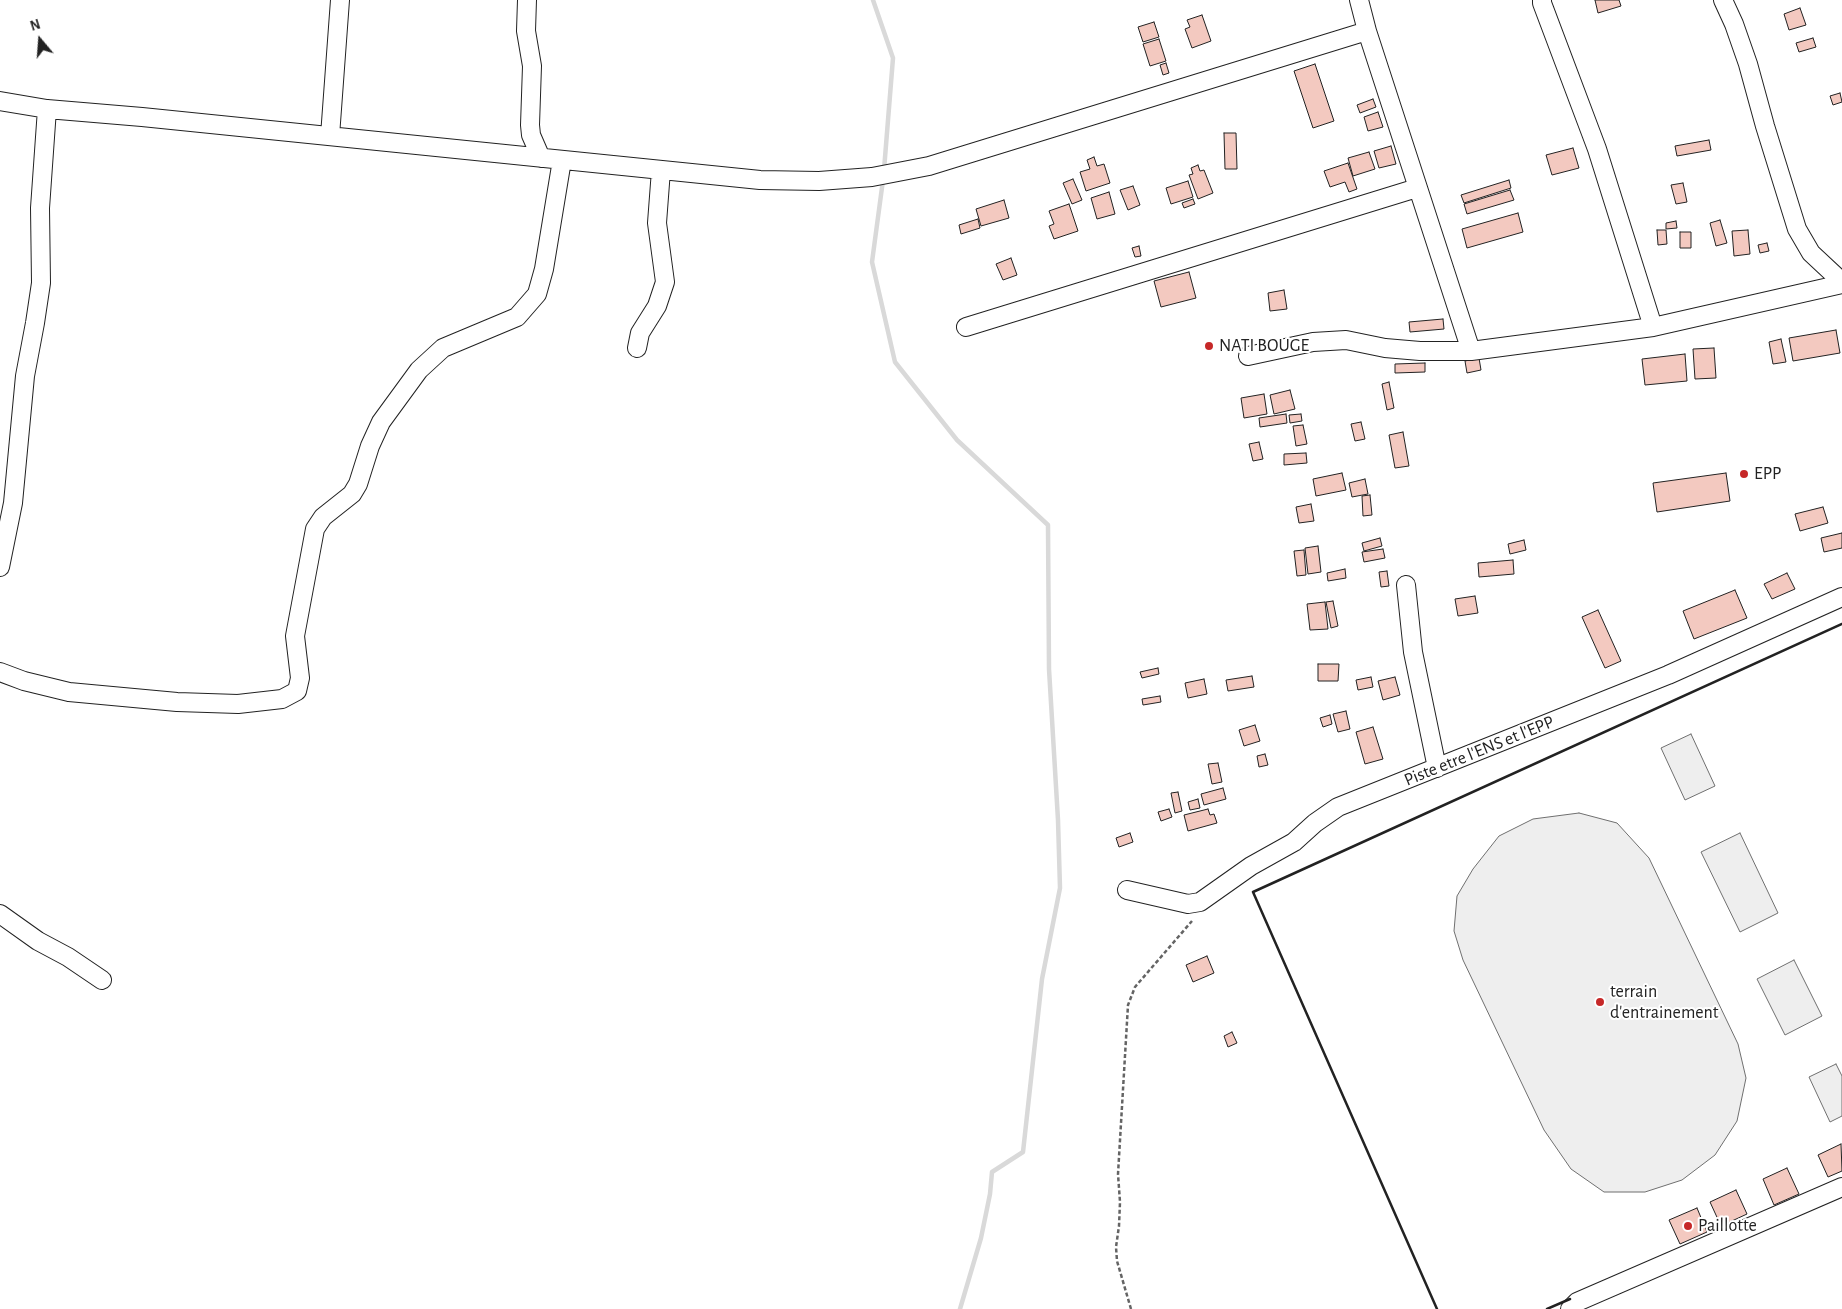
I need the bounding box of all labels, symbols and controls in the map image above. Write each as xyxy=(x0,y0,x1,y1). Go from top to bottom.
north arrow xyxy=(15,15,65,65)
text: N xyxy=(29,18,42,34)
place label: NATI BOUGE xyxy=(1219,335,1309,357)
marker: NATI BOUGE xyxy=(1203,340,1215,352)
place label: EPP xyxy=(1754,463,1781,485)
marker: EPP xyxy=(1738,468,1750,480)
street label: Piste etre l'ENS et l'EPP xyxy=(1401,711,1557,791)
place label: terrain d'entrainement xyxy=(1610,981,1719,1024)
marker: terrain d'entrainement xyxy=(1594,996,1606,1008)
place label: Paillotte xyxy=(1698,1215,1757,1237)
marker: Paillotte xyxy=(1682,1220,1694,1232)

